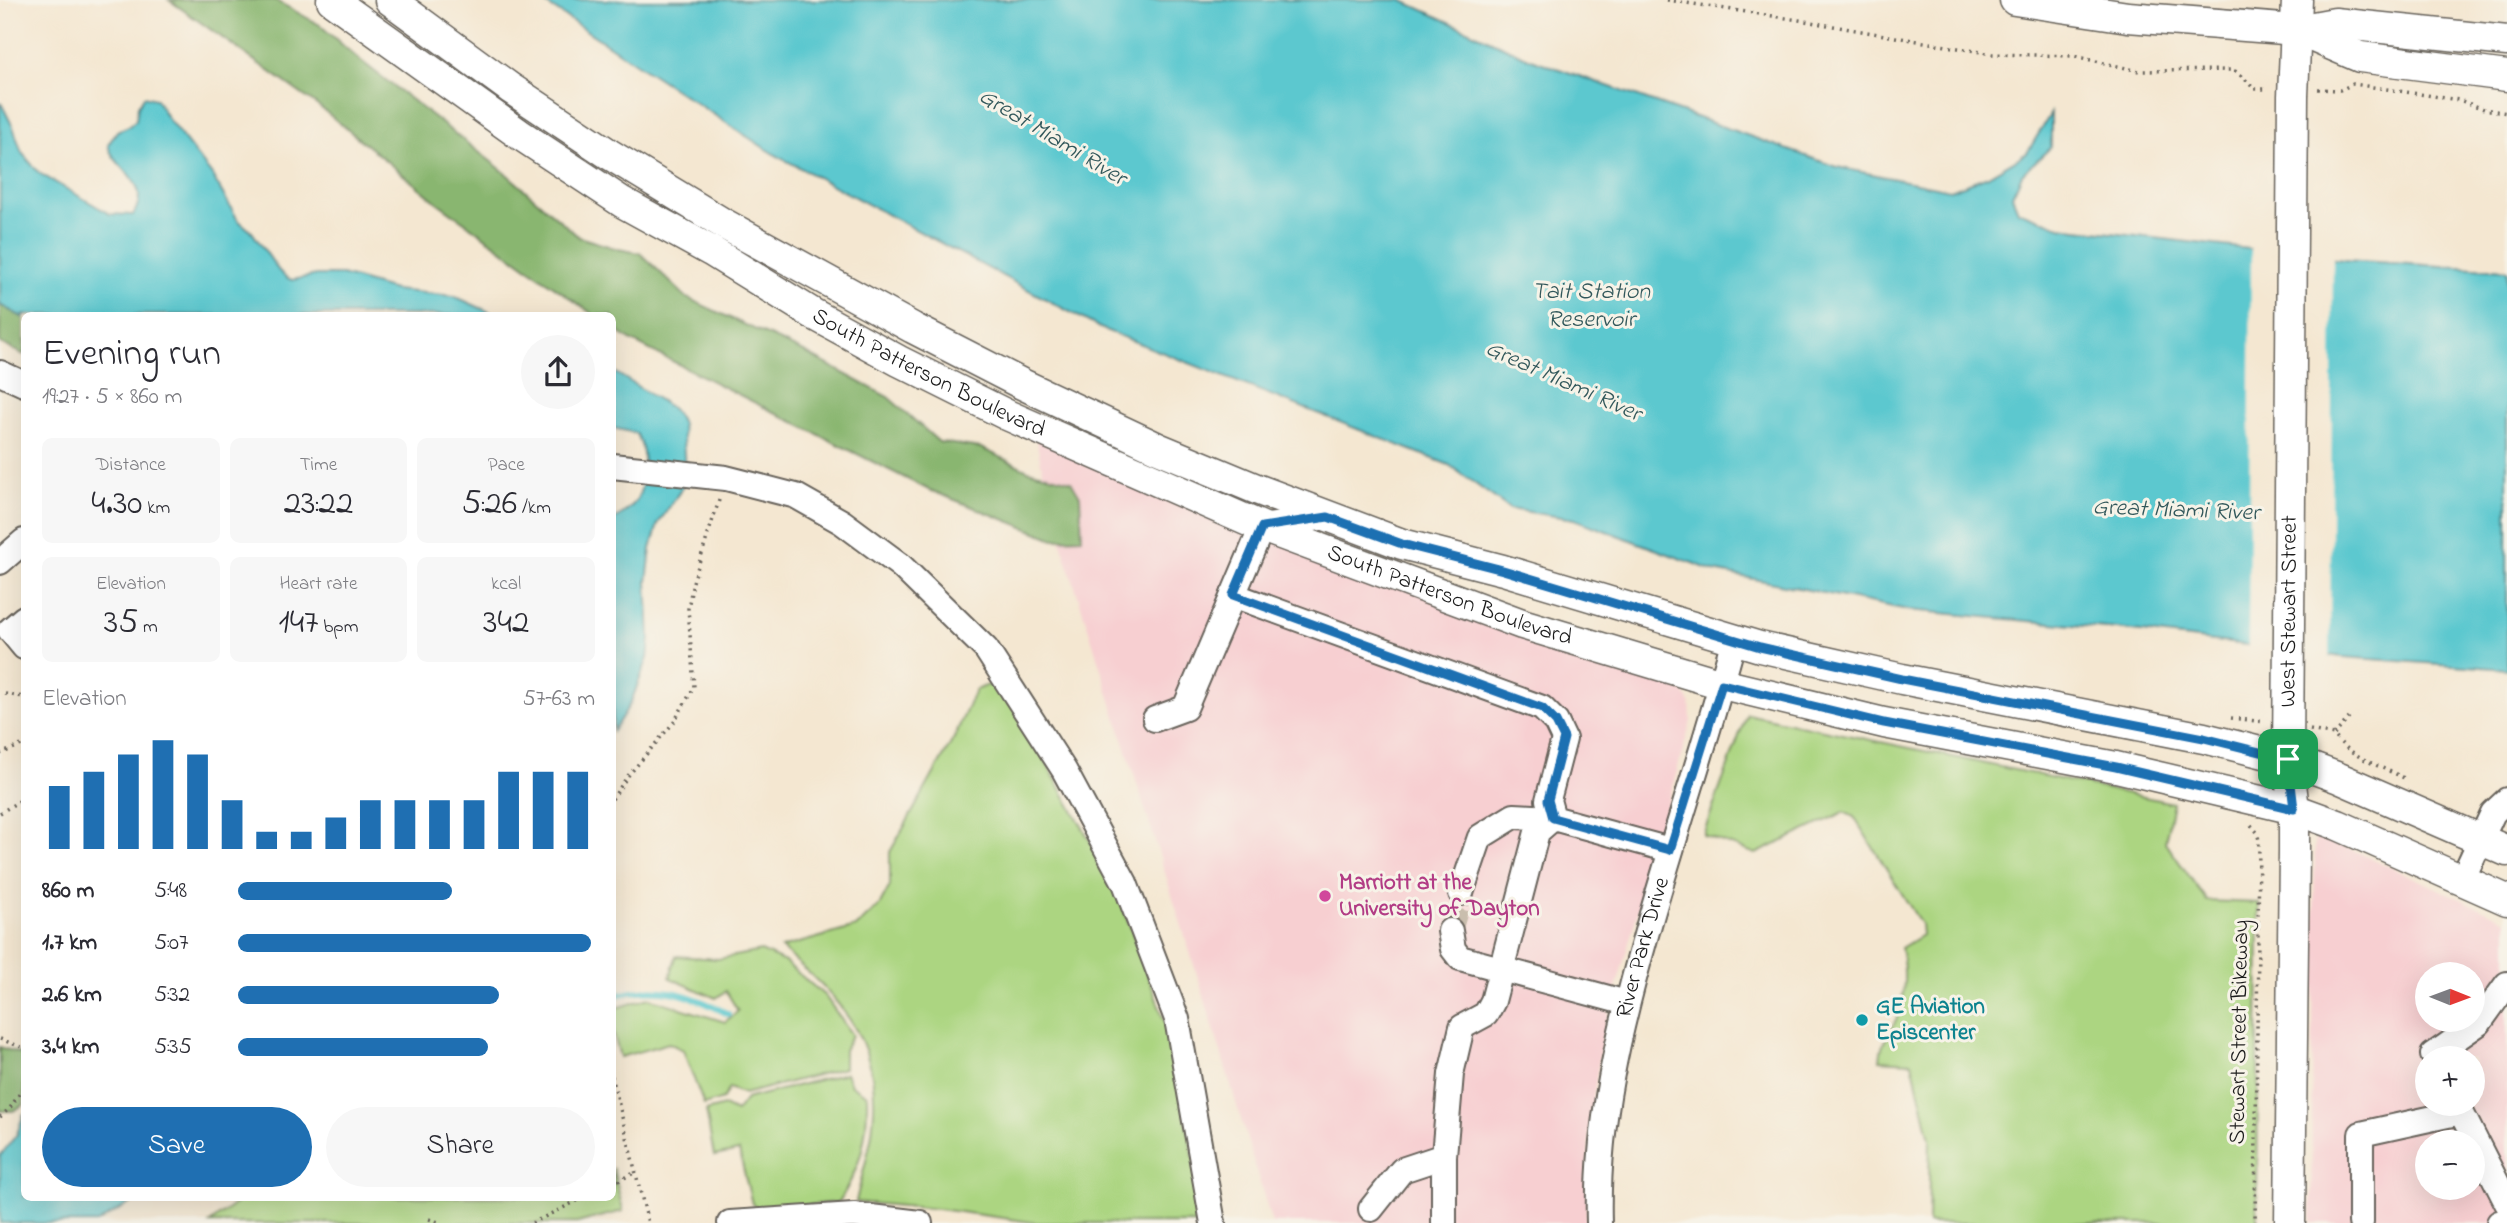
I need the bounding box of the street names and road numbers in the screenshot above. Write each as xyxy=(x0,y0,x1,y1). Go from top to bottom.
street label: South Patterson Boulevard xyxy=(806,300,1051,446)
street label: West Stewart Street xyxy=(2272,515,2306,708)
street label: South Patterson Boulevard xyxy=(1322,536,1576,655)
street label: River Park Drive xyxy=(1608,872,1679,1022)
street label: Stewart Street Bikeway xyxy=(2222,919,2260,1145)

